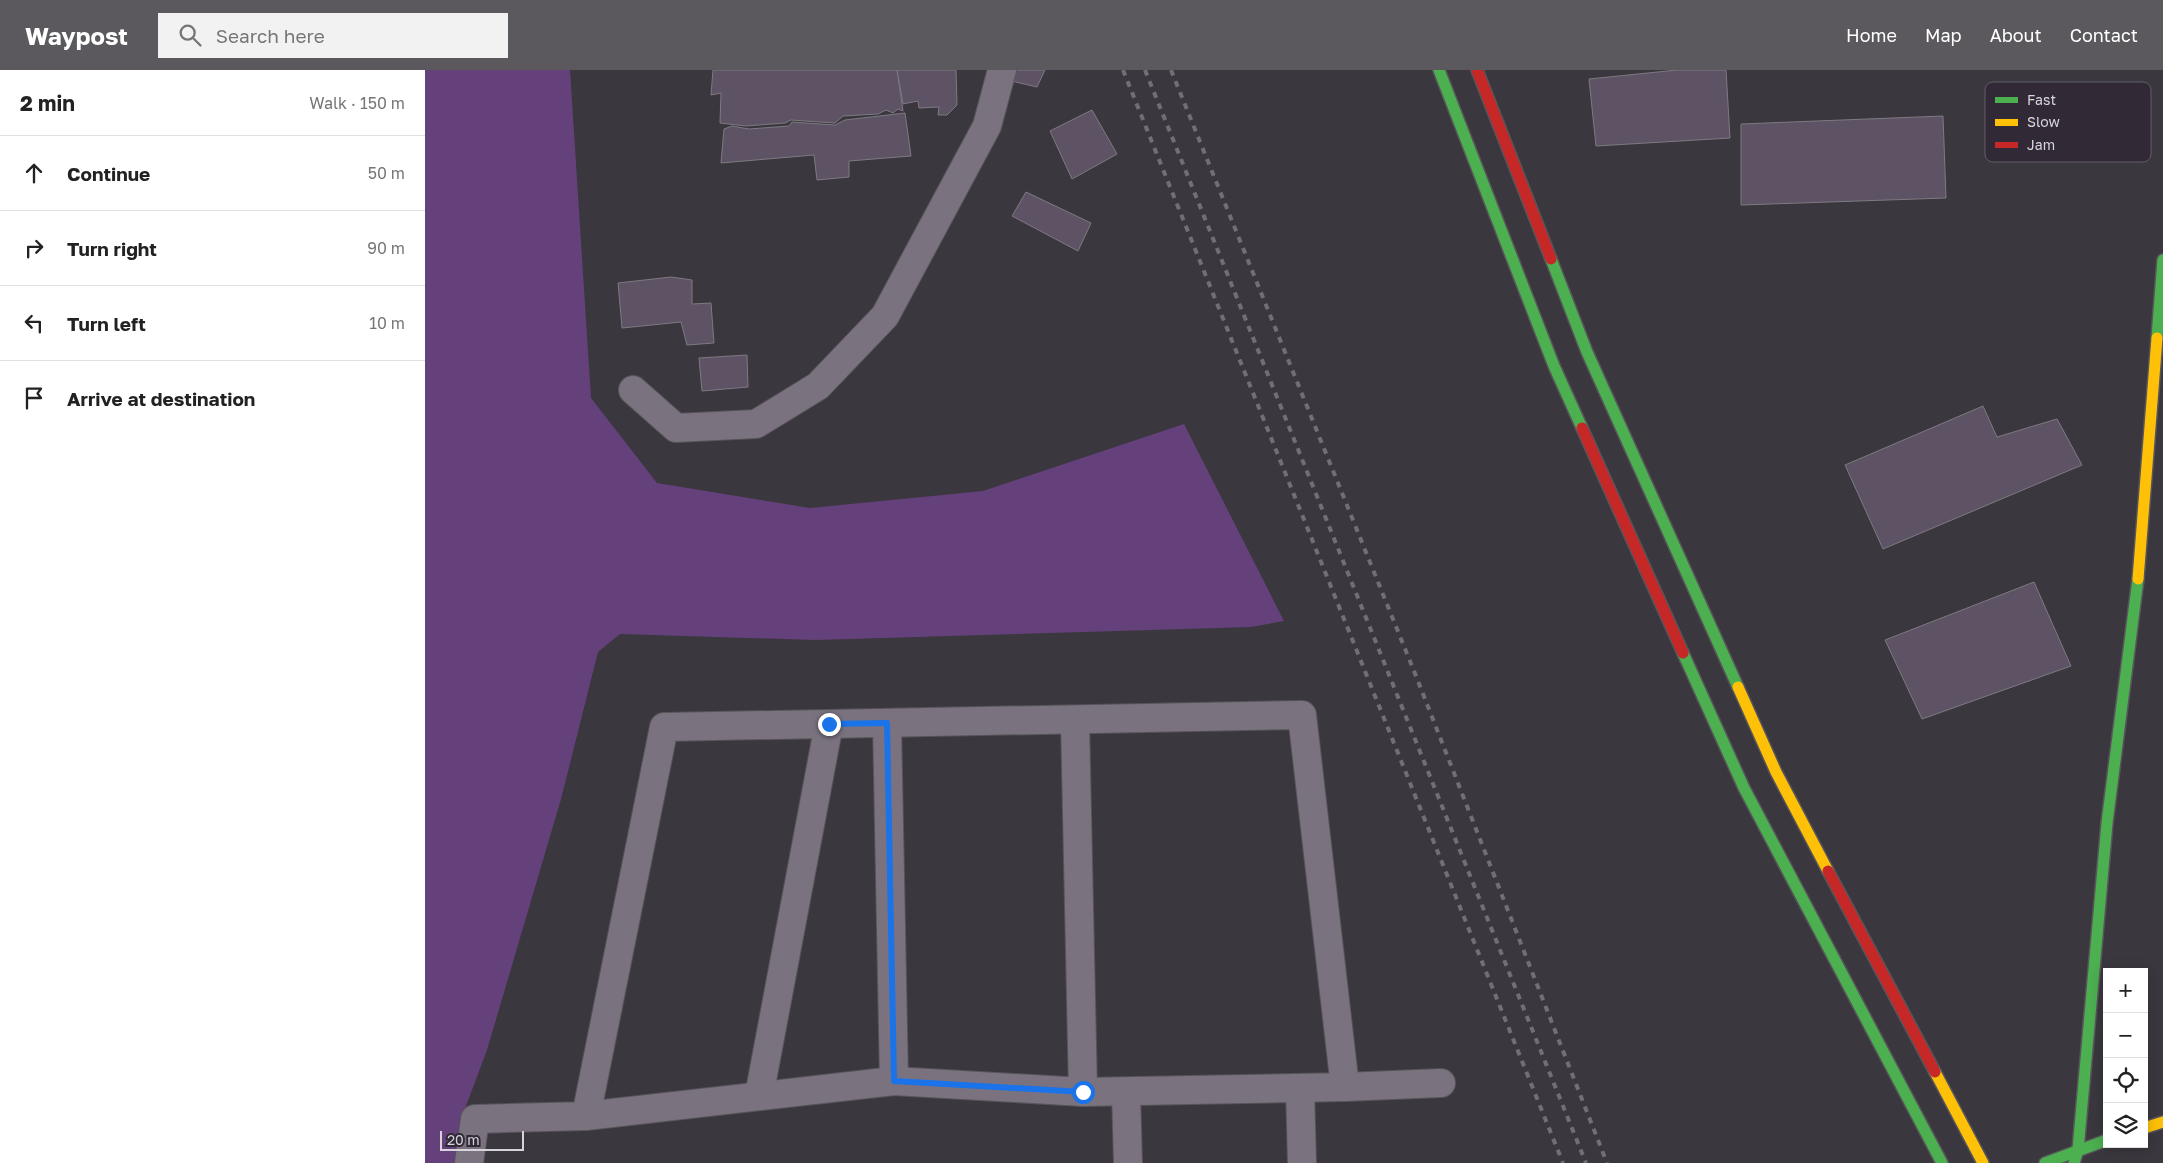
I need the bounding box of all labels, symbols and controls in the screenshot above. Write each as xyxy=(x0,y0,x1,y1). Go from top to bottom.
search box xyxy=(158,13,508,58)
text: Waypost xyxy=(25,21,128,50)
icon: search xyxy=(176,21,204,49)
text: Search here xyxy=(216,24,325,47)
text: Home xyxy=(1846,24,1897,46)
text: Map xyxy=(1925,24,1962,46)
text: About xyxy=(1990,24,2042,46)
text: Contact xyxy=(2070,24,2138,46)
legend xyxy=(1985,82,2151,162)
text: 2 min xyxy=(20,90,75,116)
text: Fast xyxy=(2027,91,2056,108)
text: Walk · 150 m xyxy=(309,93,405,113)
text: Slow xyxy=(2027,113,2060,130)
text: Jam xyxy=(2027,136,2055,153)
icon: ahead xyxy=(20,159,48,187)
text: Continue xyxy=(67,162,150,185)
text: 50 m xyxy=(368,163,405,183)
icon: right xyxy=(20,234,48,262)
text: Turn right xyxy=(67,237,157,260)
text: 90 m xyxy=(367,238,405,258)
icon: left xyxy=(20,309,48,337)
text: Turn left xyxy=(67,312,146,335)
text: 10 m xyxy=(369,313,405,333)
icon: arrive xyxy=(20,384,48,412)
text: Arrive at destination xyxy=(67,387,255,410)
route end xyxy=(818,713,841,736)
map controls xyxy=(2103,968,2148,1148)
button: + xyxy=(2103,968,2148,1013)
button: − xyxy=(2103,1013,2148,1058)
button: locate xyxy=(2103,1058,2148,1103)
route start xyxy=(1072,1081,1095,1104)
button: layers xyxy=(2103,1103,2148,1148)
scale bar xyxy=(440,1128,524,1151)
text: 20 m xyxy=(447,1131,480,1148)

